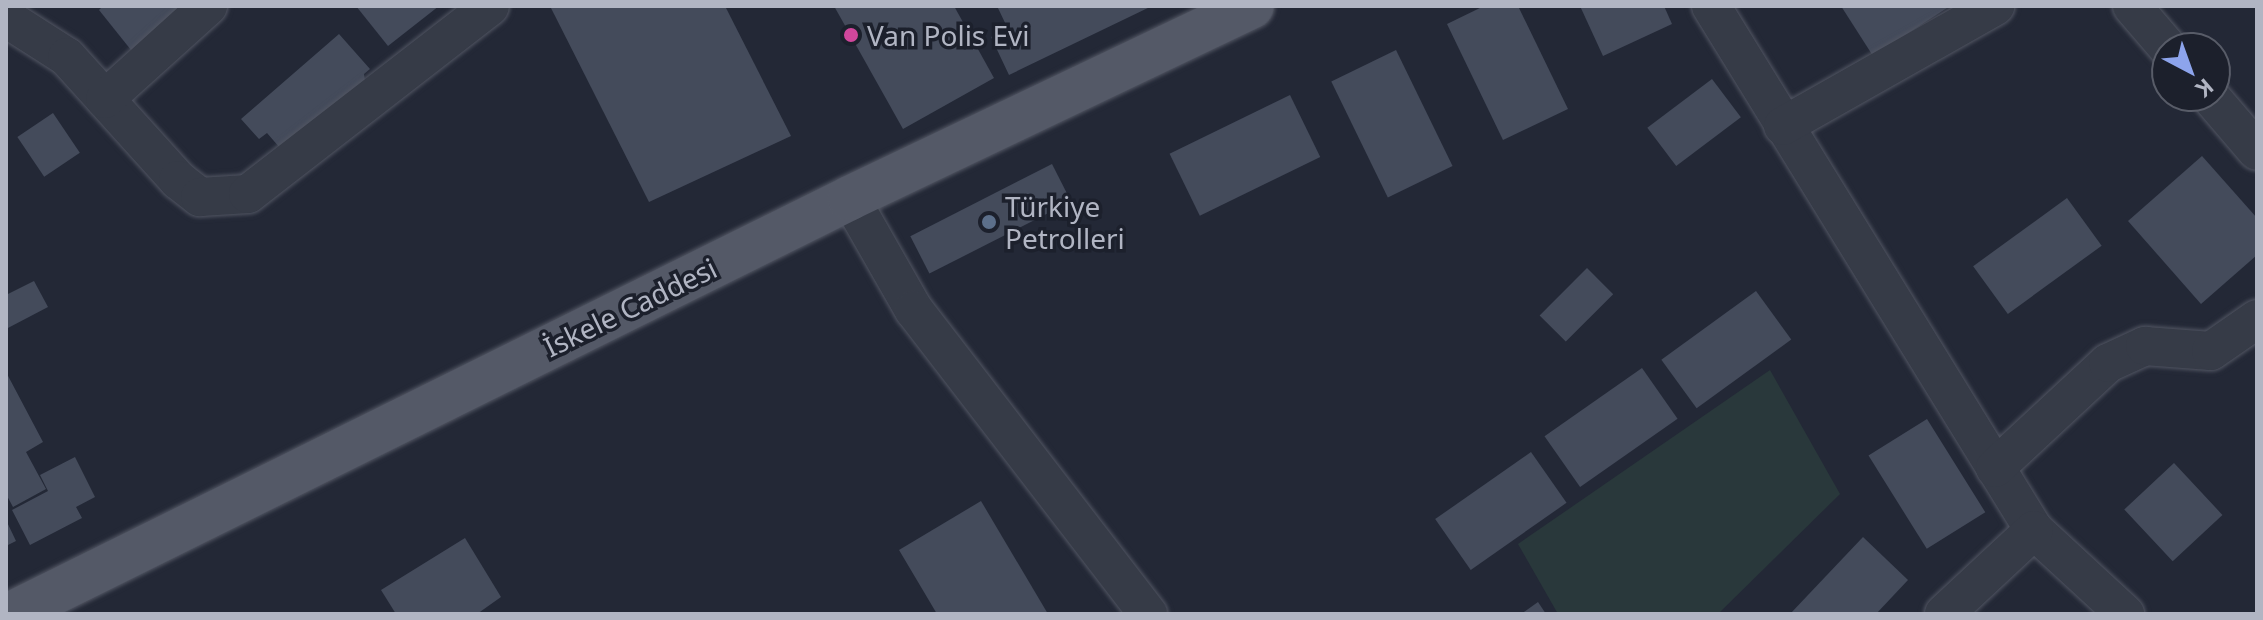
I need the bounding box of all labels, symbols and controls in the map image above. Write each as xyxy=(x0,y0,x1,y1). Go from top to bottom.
place label: Van Polis Evi xyxy=(867,18,1030,52)
marker: Van Polis Evi xyxy=(842,26,860,44)
north arrow xyxy=(2151,32,2231,112)
text: K xyxy=(2190,72,2221,105)
place label: Türkiye Petrolleri xyxy=(1005,189,1125,255)
marker: Türkiye Petrolleri xyxy=(980,213,998,231)
street label: İskele Caddesi xyxy=(538,251,722,363)

